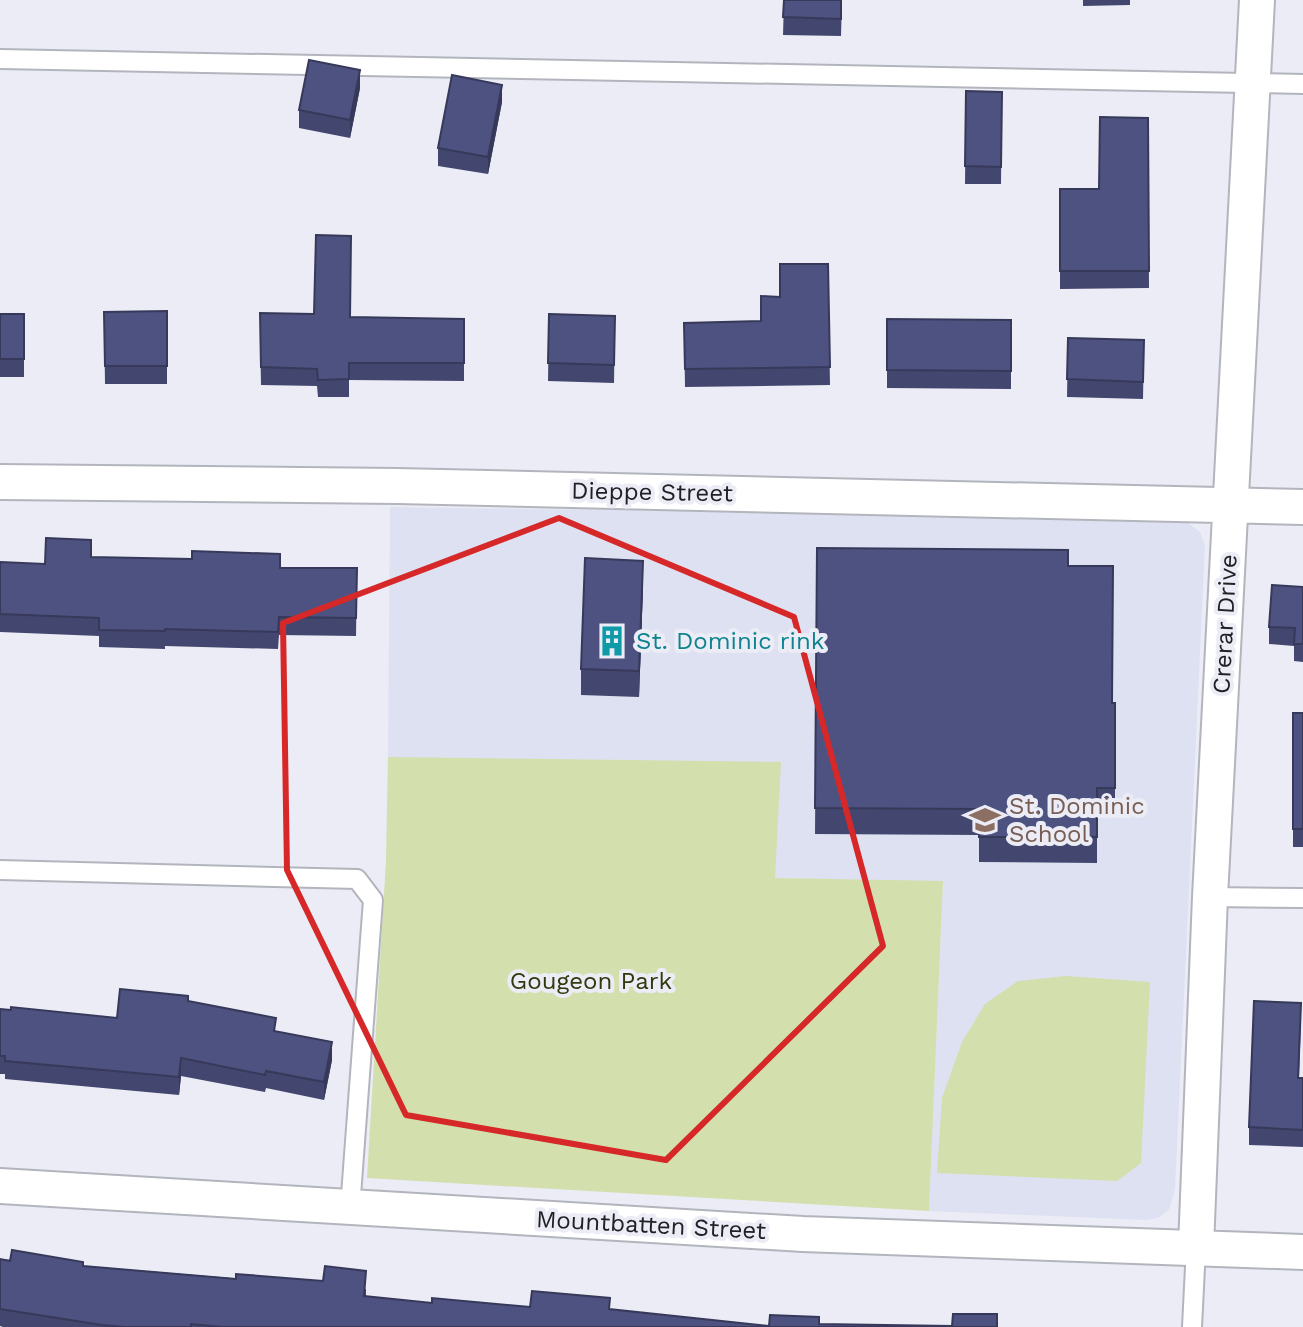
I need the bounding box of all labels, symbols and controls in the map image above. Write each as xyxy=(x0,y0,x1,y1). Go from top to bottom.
street label: Dieppe Street xyxy=(571,477,733,507)
street label: Crerar Drive xyxy=(1207,553,1243,695)
building icon: St. Dominic rink xyxy=(595,624,629,658)
place label: St. Dominic rink xyxy=(636,627,825,655)
place label: St. Dominic School xyxy=(1009,792,1145,848)
school or university icon: St. Dominic School xyxy=(968,803,1002,837)
park label: Gougeon Park xyxy=(510,967,673,995)
street label: Mountbatten Street xyxy=(535,1205,767,1245)

